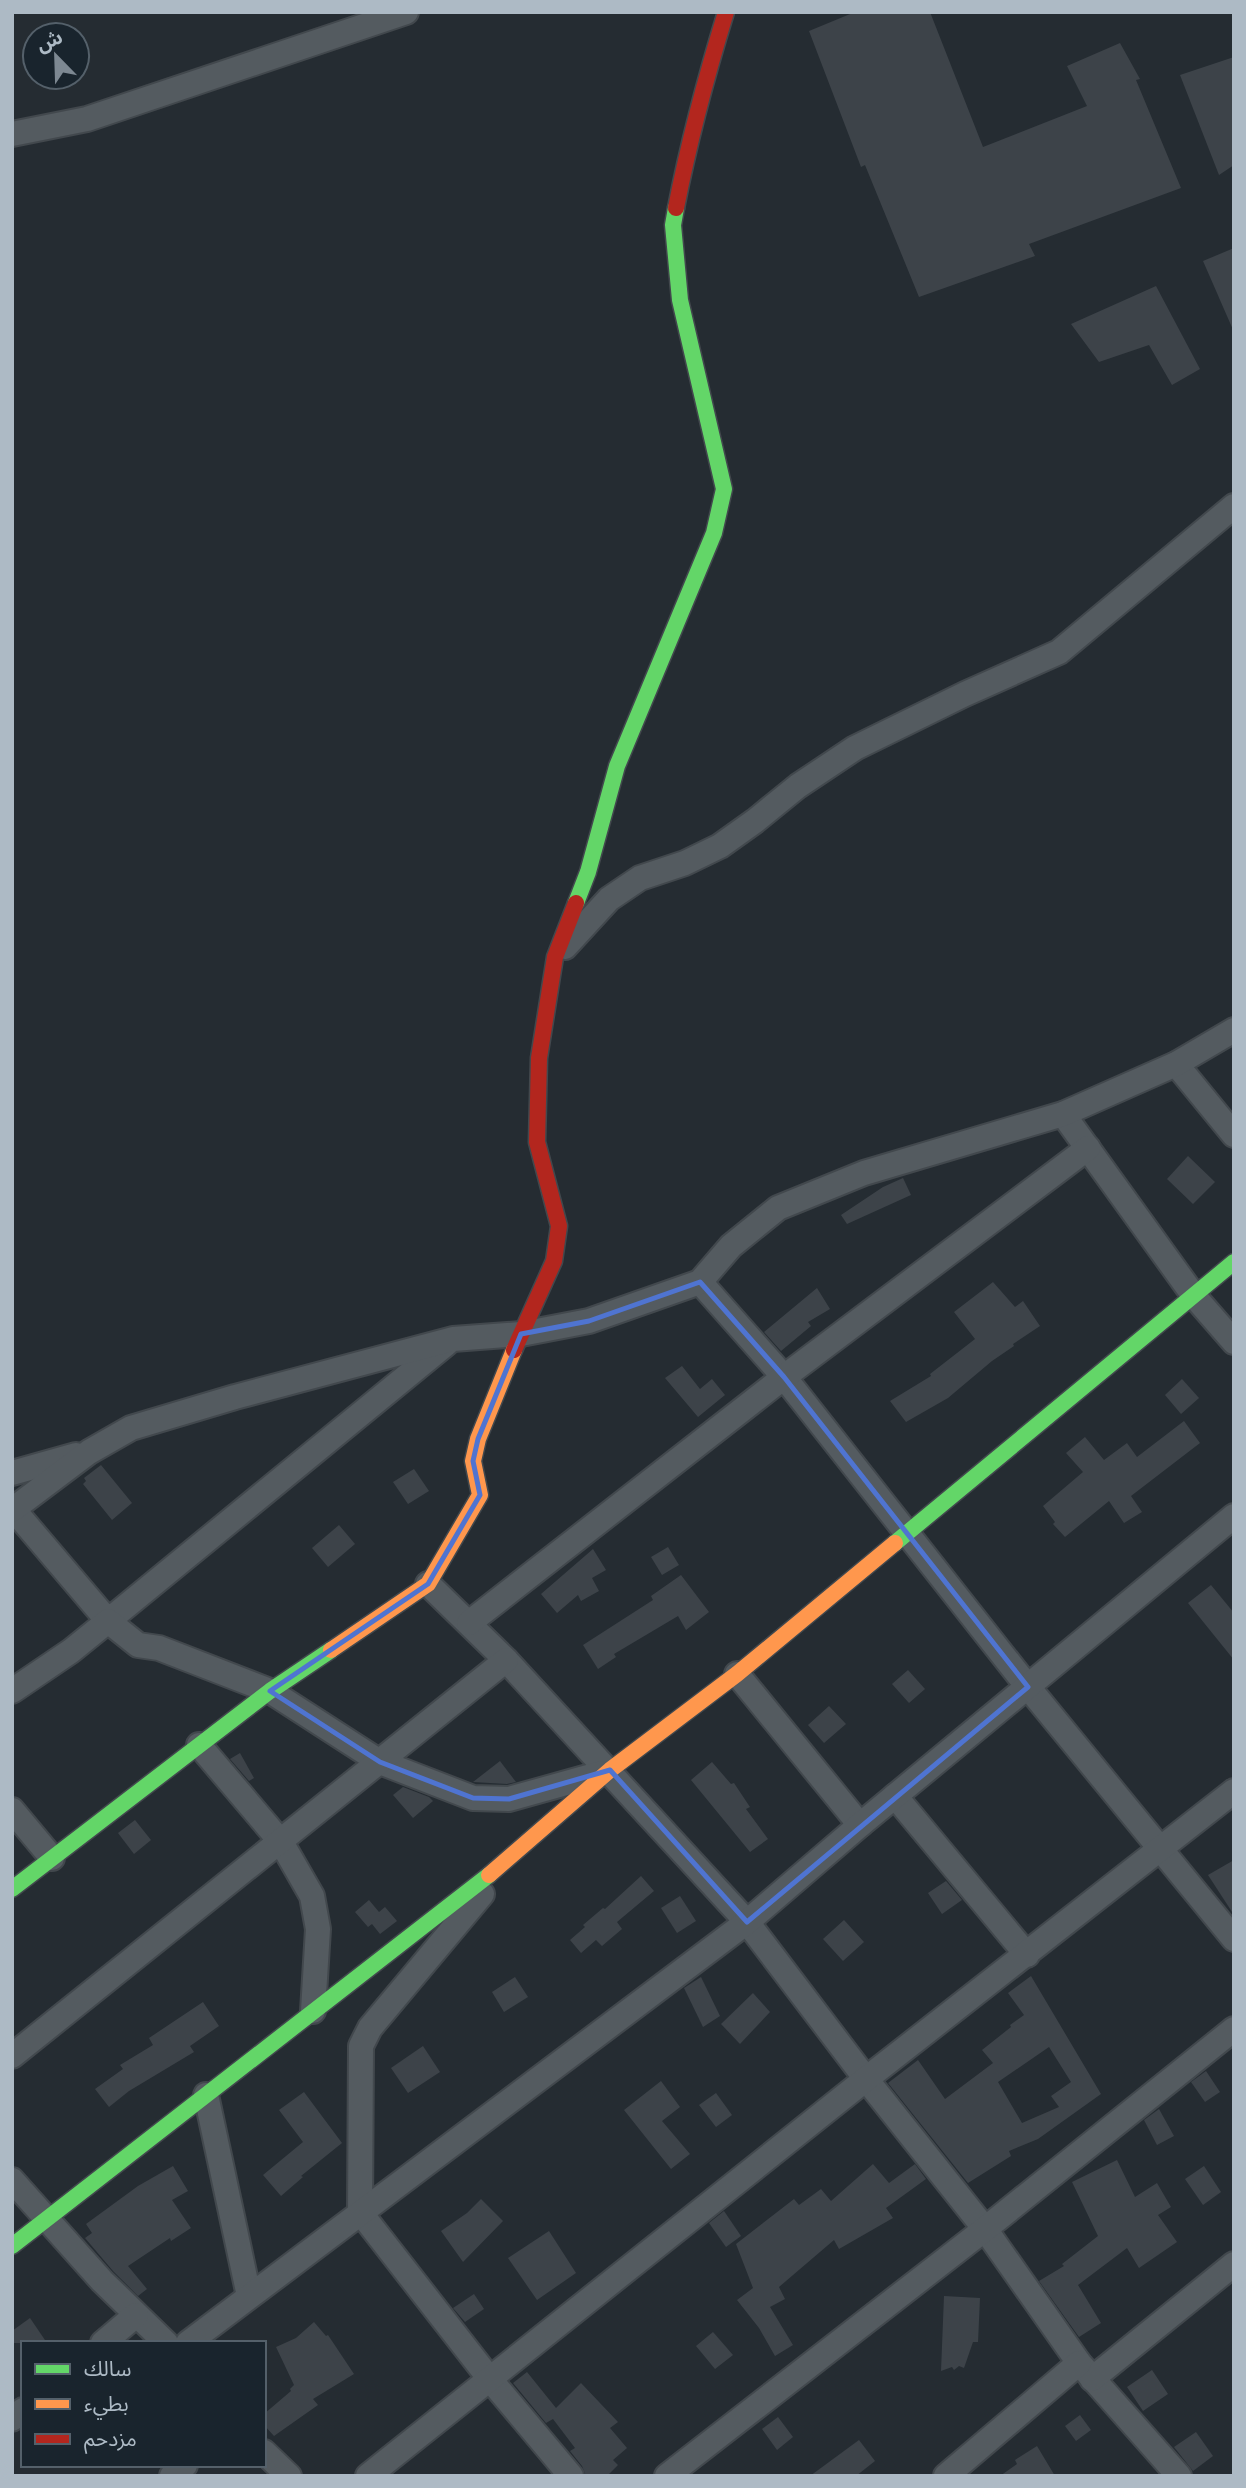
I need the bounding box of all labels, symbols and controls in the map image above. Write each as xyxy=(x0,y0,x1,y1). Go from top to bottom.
north arrow xyxy=(21,21,91,91)
text: ش xyxy=(33,24,66,56)
legend xyxy=(21,2341,266,2467)
text: سالك xyxy=(84,2355,131,2381)
text: بطيء xyxy=(84,2390,129,2420)
text: مزدحم xyxy=(84,2425,137,2454)

